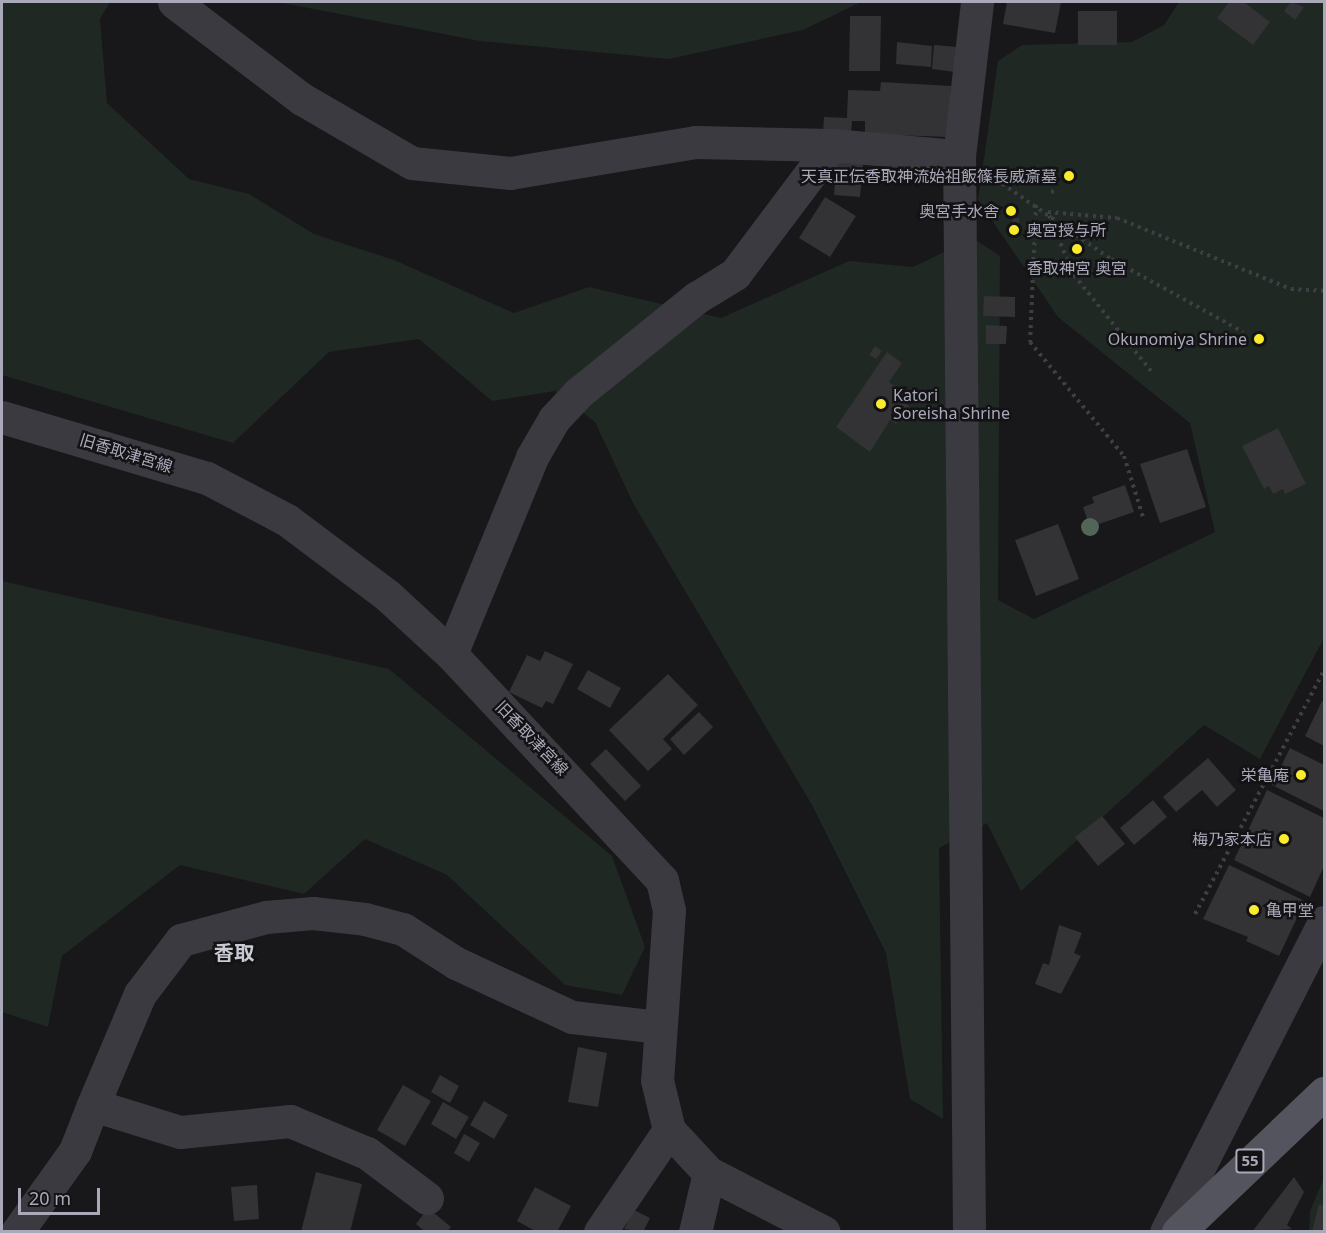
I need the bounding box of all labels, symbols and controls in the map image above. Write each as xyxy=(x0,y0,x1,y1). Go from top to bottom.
place label: 天真正伝香取神流始祖飯篠長威斎墓 xyxy=(801,166,1057,186)
marker: 天真正伝香取神流始祖飯篠長威斎墓 xyxy=(1062,169,1076,183)
place label: 奥宮手水舎 xyxy=(919,201,999,221)
marker: 奥宮手水舎 xyxy=(1004,204,1018,218)
place label: 奥宮授与所 xyxy=(1026,220,1106,240)
marker: 奥宮授与所 xyxy=(1007,223,1021,237)
marker: 香取神宮 奥宮 xyxy=(1070,242,1084,256)
place label: 香取神宮 奥宮 xyxy=(1027,258,1127,278)
place label: Okunomiya Shrine xyxy=(1108,329,1247,349)
marker: Okunomiya Shrine xyxy=(1252,332,1266,346)
place label: Katori Soreisha Shrine xyxy=(893,385,1010,423)
marker: Katori Soreisha Shrine xyxy=(874,397,888,411)
street label: 旧香取津宮線 xyxy=(77,430,175,476)
street label: 旧香取津宮線 xyxy=(492,697,572,779)
place label: 栄亀庵 xyxy=(1241,765,1289,785)
marker: 栄亀庵 xyxy=(1294,768,1308,782)
place label: 梅乃家本店 xyxy=(1192,829,1272,849)
marker: 梅乃家本店 xyxy=(1277,832,1291,846)
place label: 亀甲堂 xyxy=(1266,900,1314,920)
marker: 亀甲堂 xyxy=(1247,903,1261,917)
district label: 香取 xyxy=(214,940,254,964)
road number: 55 xyxy=(1235,1149,1265,1173)
scale bar xyxy=(21,1176,104,1214)
text: 20 m xyxy=(29,1186,71,1210)

